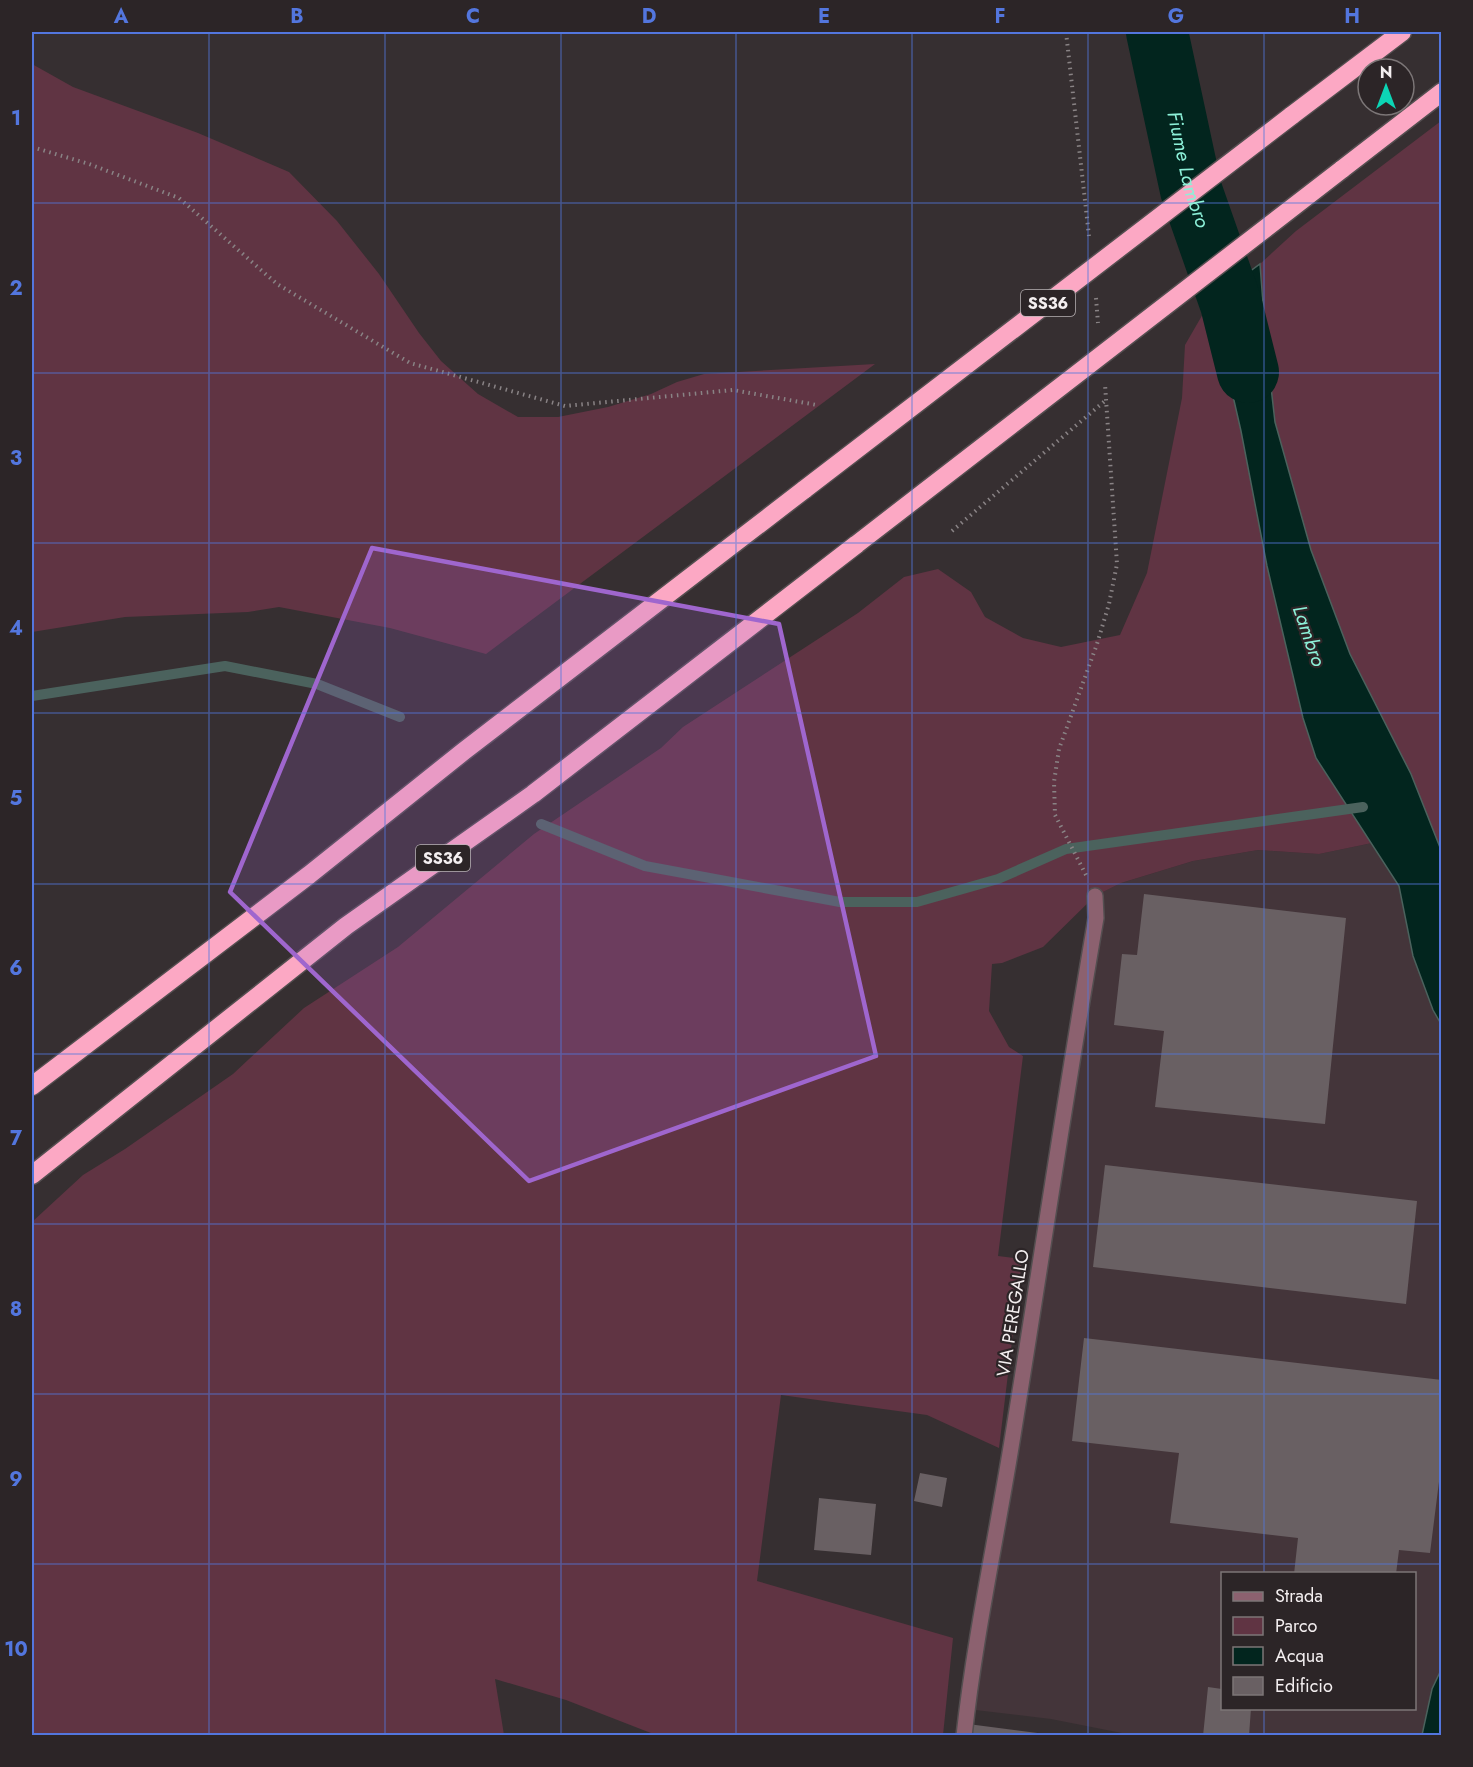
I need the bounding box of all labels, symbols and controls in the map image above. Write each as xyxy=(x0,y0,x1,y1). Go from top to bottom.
text: A xyxy=(113,2,129,31)
text: B xyxy=(290,2,304,31)
text: C xyxy=(466,2,480,31)
text: D xyxy=(642,2,656,31)
text: E xyxy=(818,2,830,31)
text: F xyxy=(994,2,1006,31)
text: G xyxy=(1168,2,1184,31)
text: H xyxy=(1344,2,1360,31)
north arrow xyxy=(1356,57,1416,117)
text: N xyxy=(1380,61,1392,84)
text: 1 xyxy=(11,104,21,133)
water label: Fiume Lambro xyxy=(1160,109,1218,232)
text: 2 xyxy=(9,274,23,303)
road number: SS36 xyxy=(1021,290,1075,316)
text: 3 xyxy=(10,444,22,473)
water label: Lambro xyxy=(1285,602,1333,671)
text: 4 xyxy=(9,614,23,643)
text: 5 xyxy=(10,784,23,813)
road number: SS36 xyxy=(416,845,470,871)
text: 6 xyxy=(9,954,23,983)
text: 7 xyxy=(10,1124,23,1153)
street label: VIA PEREGALLO xyxy=(990,1248,1036,1378)
text: 8 xyxy=(10,1295,22,1324)
text: 9 xyxy=(9,1465,23,1494)
legend xyxy=(1221,1572,1416,1710)
text: Strada xyxy=(1275,1583,1323,1609)
text: Parco xyxy=(1275,1613,1317,1639)
text: 10 xyxy=(4,1635,28,1664)
text: Acqua xyxy=(1275,1643,1324,1669)
text: Edificio xyxy=(1275,1673,1333,1699)

